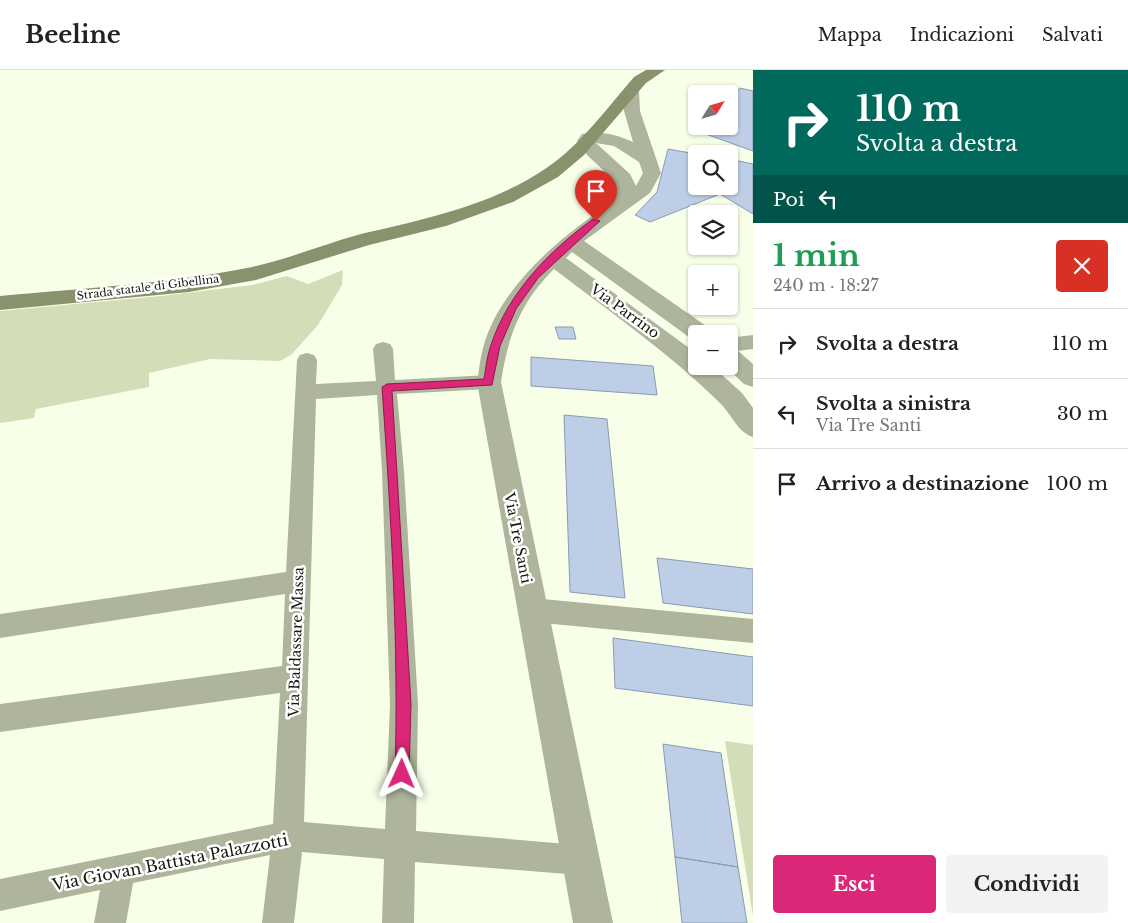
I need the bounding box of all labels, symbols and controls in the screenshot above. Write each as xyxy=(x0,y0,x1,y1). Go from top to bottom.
text: Beeline xyxy=(25,20,121,49)
text: Mappa xyxy=(818,24,882,46)
text: Indicazioni xyxy=(910,24,1014,46)
text: Salvati xyxy=(1042,24,1103,46)
north arrow xyxy=(688,85,738,135)
map controls xyxy=(688,85,738,375)
text: 110 m xyxy=(856,87,961,130)
icon: right xyxy=(773,90,838,155)
text: Svolta a destra xyxy=(856,130,1018,157)
button: search xyxy=(688,145,738,195)
pin xyxy=(575,170,617,221)
icon: arrive xyxy=(582,177,610,205)
icon: left xyxy=(814,185,842,213)
text: Poi xyxy=(773,188,804,211)
button: layers xyxy=(688,205,738,255)
text: 1 min xyxy=(773,237,860,274)
button: close xyxy=(1056,240,1108,292)
button: + xyxy=(688,265,738,315)
street label: Strada statale di Gibellina xyxy=(76,271,221,303)
text: 240 m · 18:27 xyxy=(773,275,878,295)
street label: Via Parrino xyxy=(586,279,663,342)
button: − xyxy=(688,325,738,375)
icon: right xyxy=(773,330,801,358)
text: Svolta a destra xyxy=(816,332,959,355)
text: 110 m xyxy=(1052,332,1108,355)
text: Svolta a sinistra xyxy=(816,392,971,415)
icon: left xyxy=(773,400,801,428)
text: 30 m xyxy=(1057,402,1108,425)
text: Via Tre Santi xyxy=(816,415,921,435)
icon: arrive xyxy=(773,470,801,498)
text: Arrivo a destinazione xyxy=(816,472,1029,495)
text: 100 m xyxy=(1047,472,1108,495)
street label: Via Tre Santi xyxy=(500,490,536,585)
street label: Via Baldassare Massa xyxy=(284,566,308,718)
position arrow xyxy=(375,747,427,799)
street label: Via Giovan Battista Palazzotti xyxy=(50,829,290,895)
button: Esci xyxy=(773,855,936,913)
button: Condividi xyxy=(946,855,1108,913)

